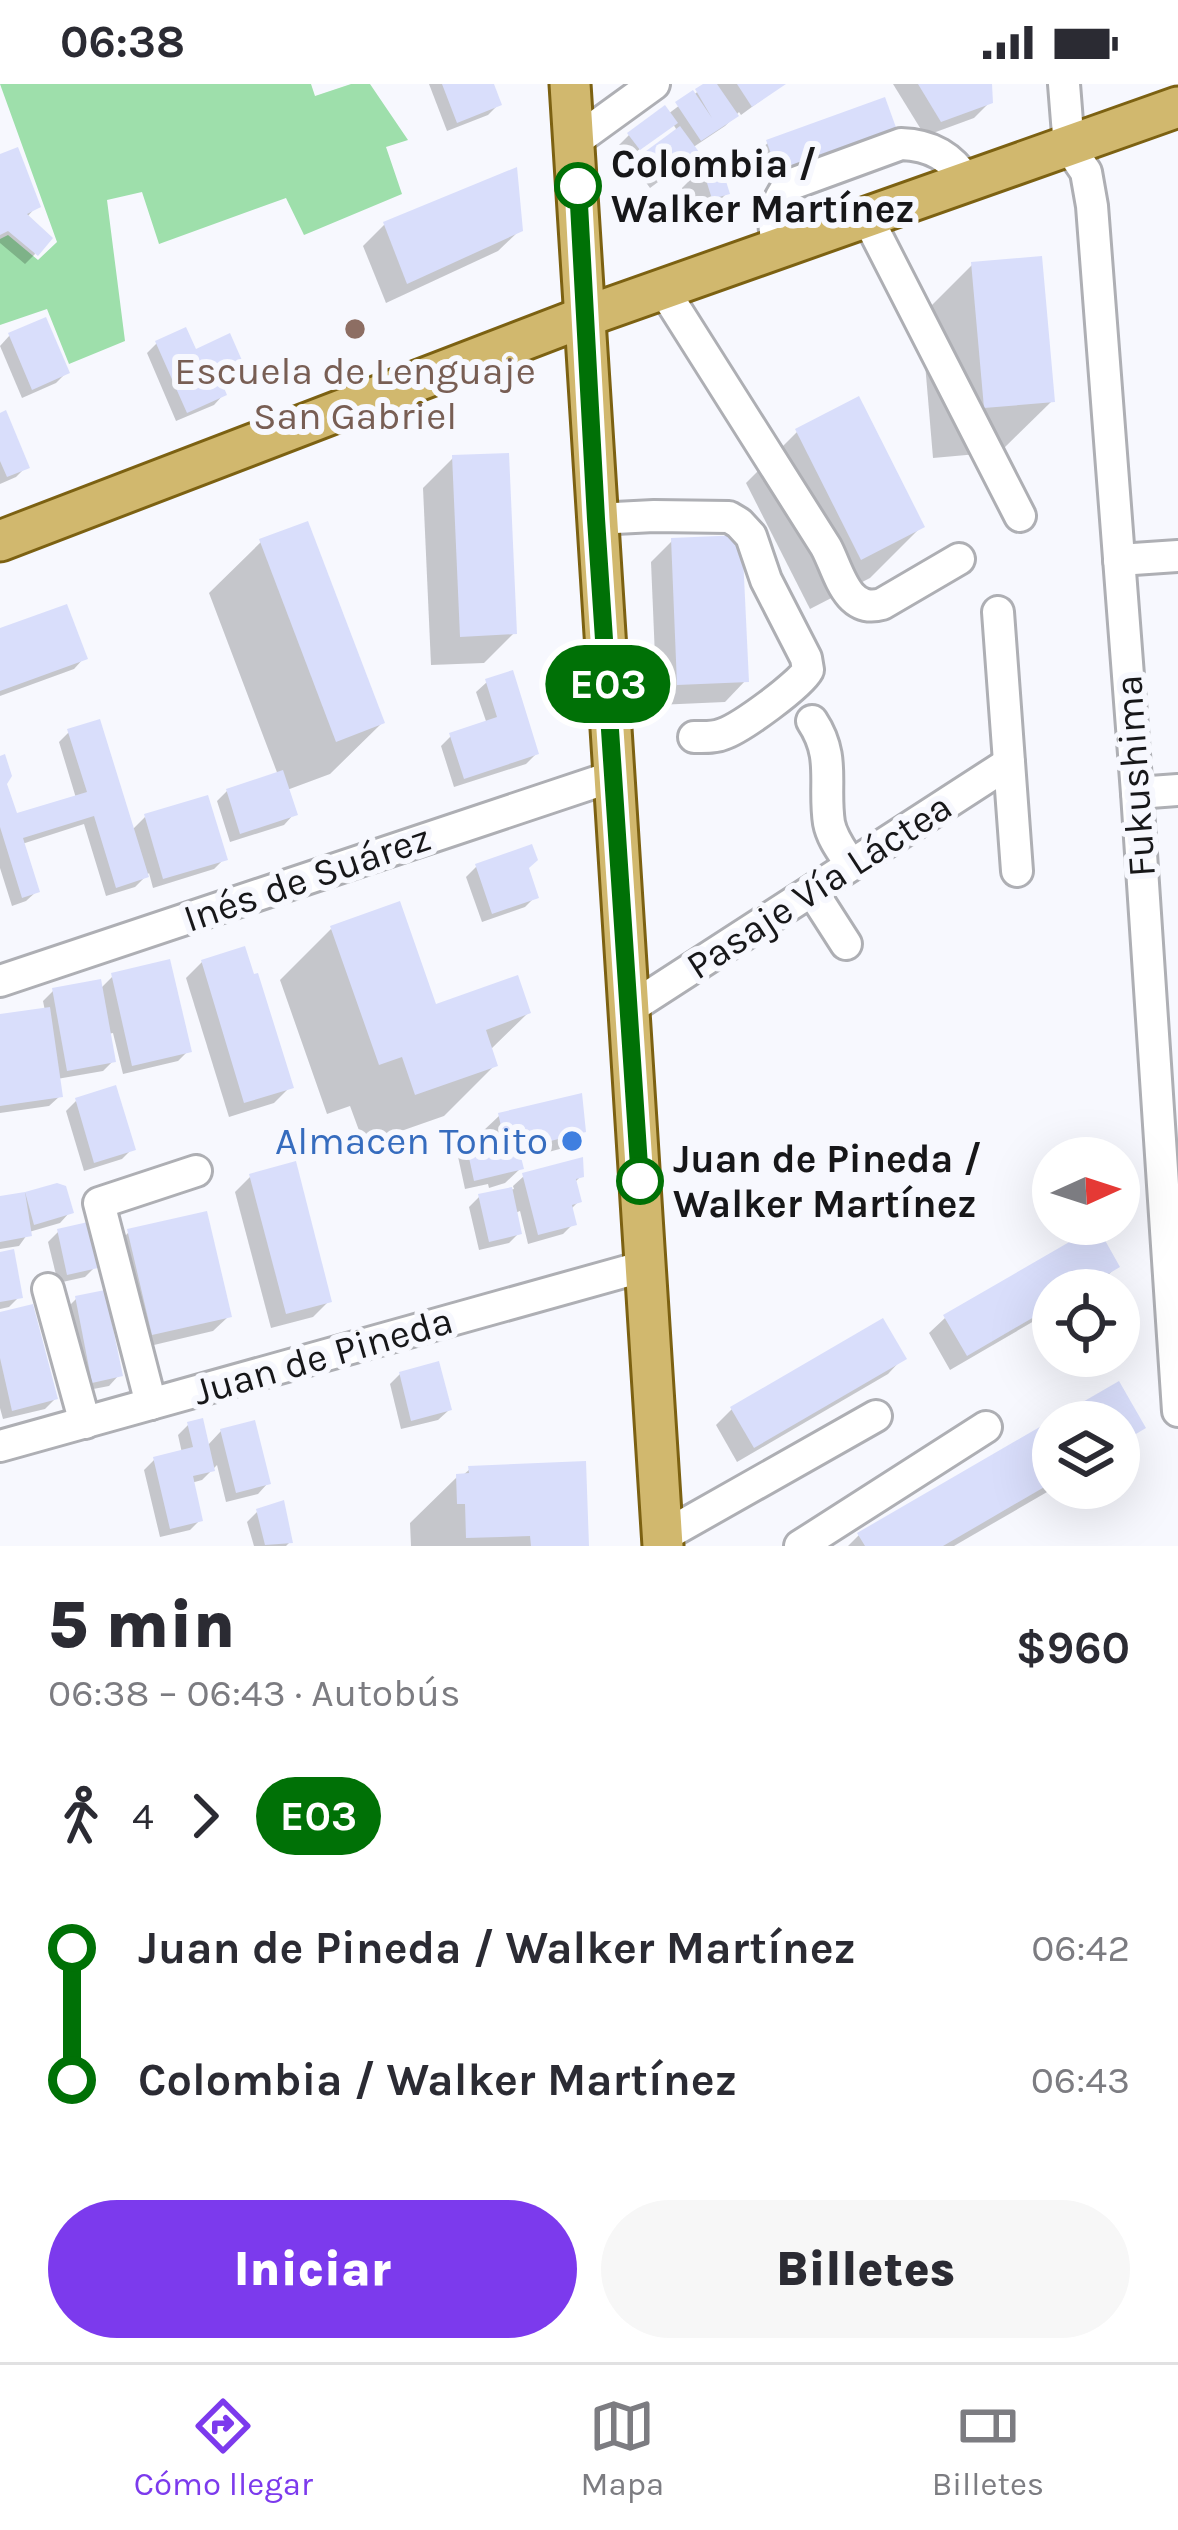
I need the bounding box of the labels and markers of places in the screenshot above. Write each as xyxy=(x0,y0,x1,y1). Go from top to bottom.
place label: Colombia / Walker Martínez xyxy=(611,141,915,232)
marker: Colombia / Walker Martínez xyxy=(556,164,600,208)
marker: Escuela de Lenguaje San Gabriel xyxy=(342,316,368,342)
place label: Escuela de Lenguaje San Gabriel xyxy=(174,348,536,439)
place label: Almacen Tonito xyxy=(275,1118,548,1164)
marker: Almacen Tonito xyxy=(559,1128,585,1154)
place label: Juan de Pineda / Walker Martínez xyxy=(673,1136,982,1227)
marker: Juan de Pineda / Walker Martínez xyxy=(618,1159,662,1203)

